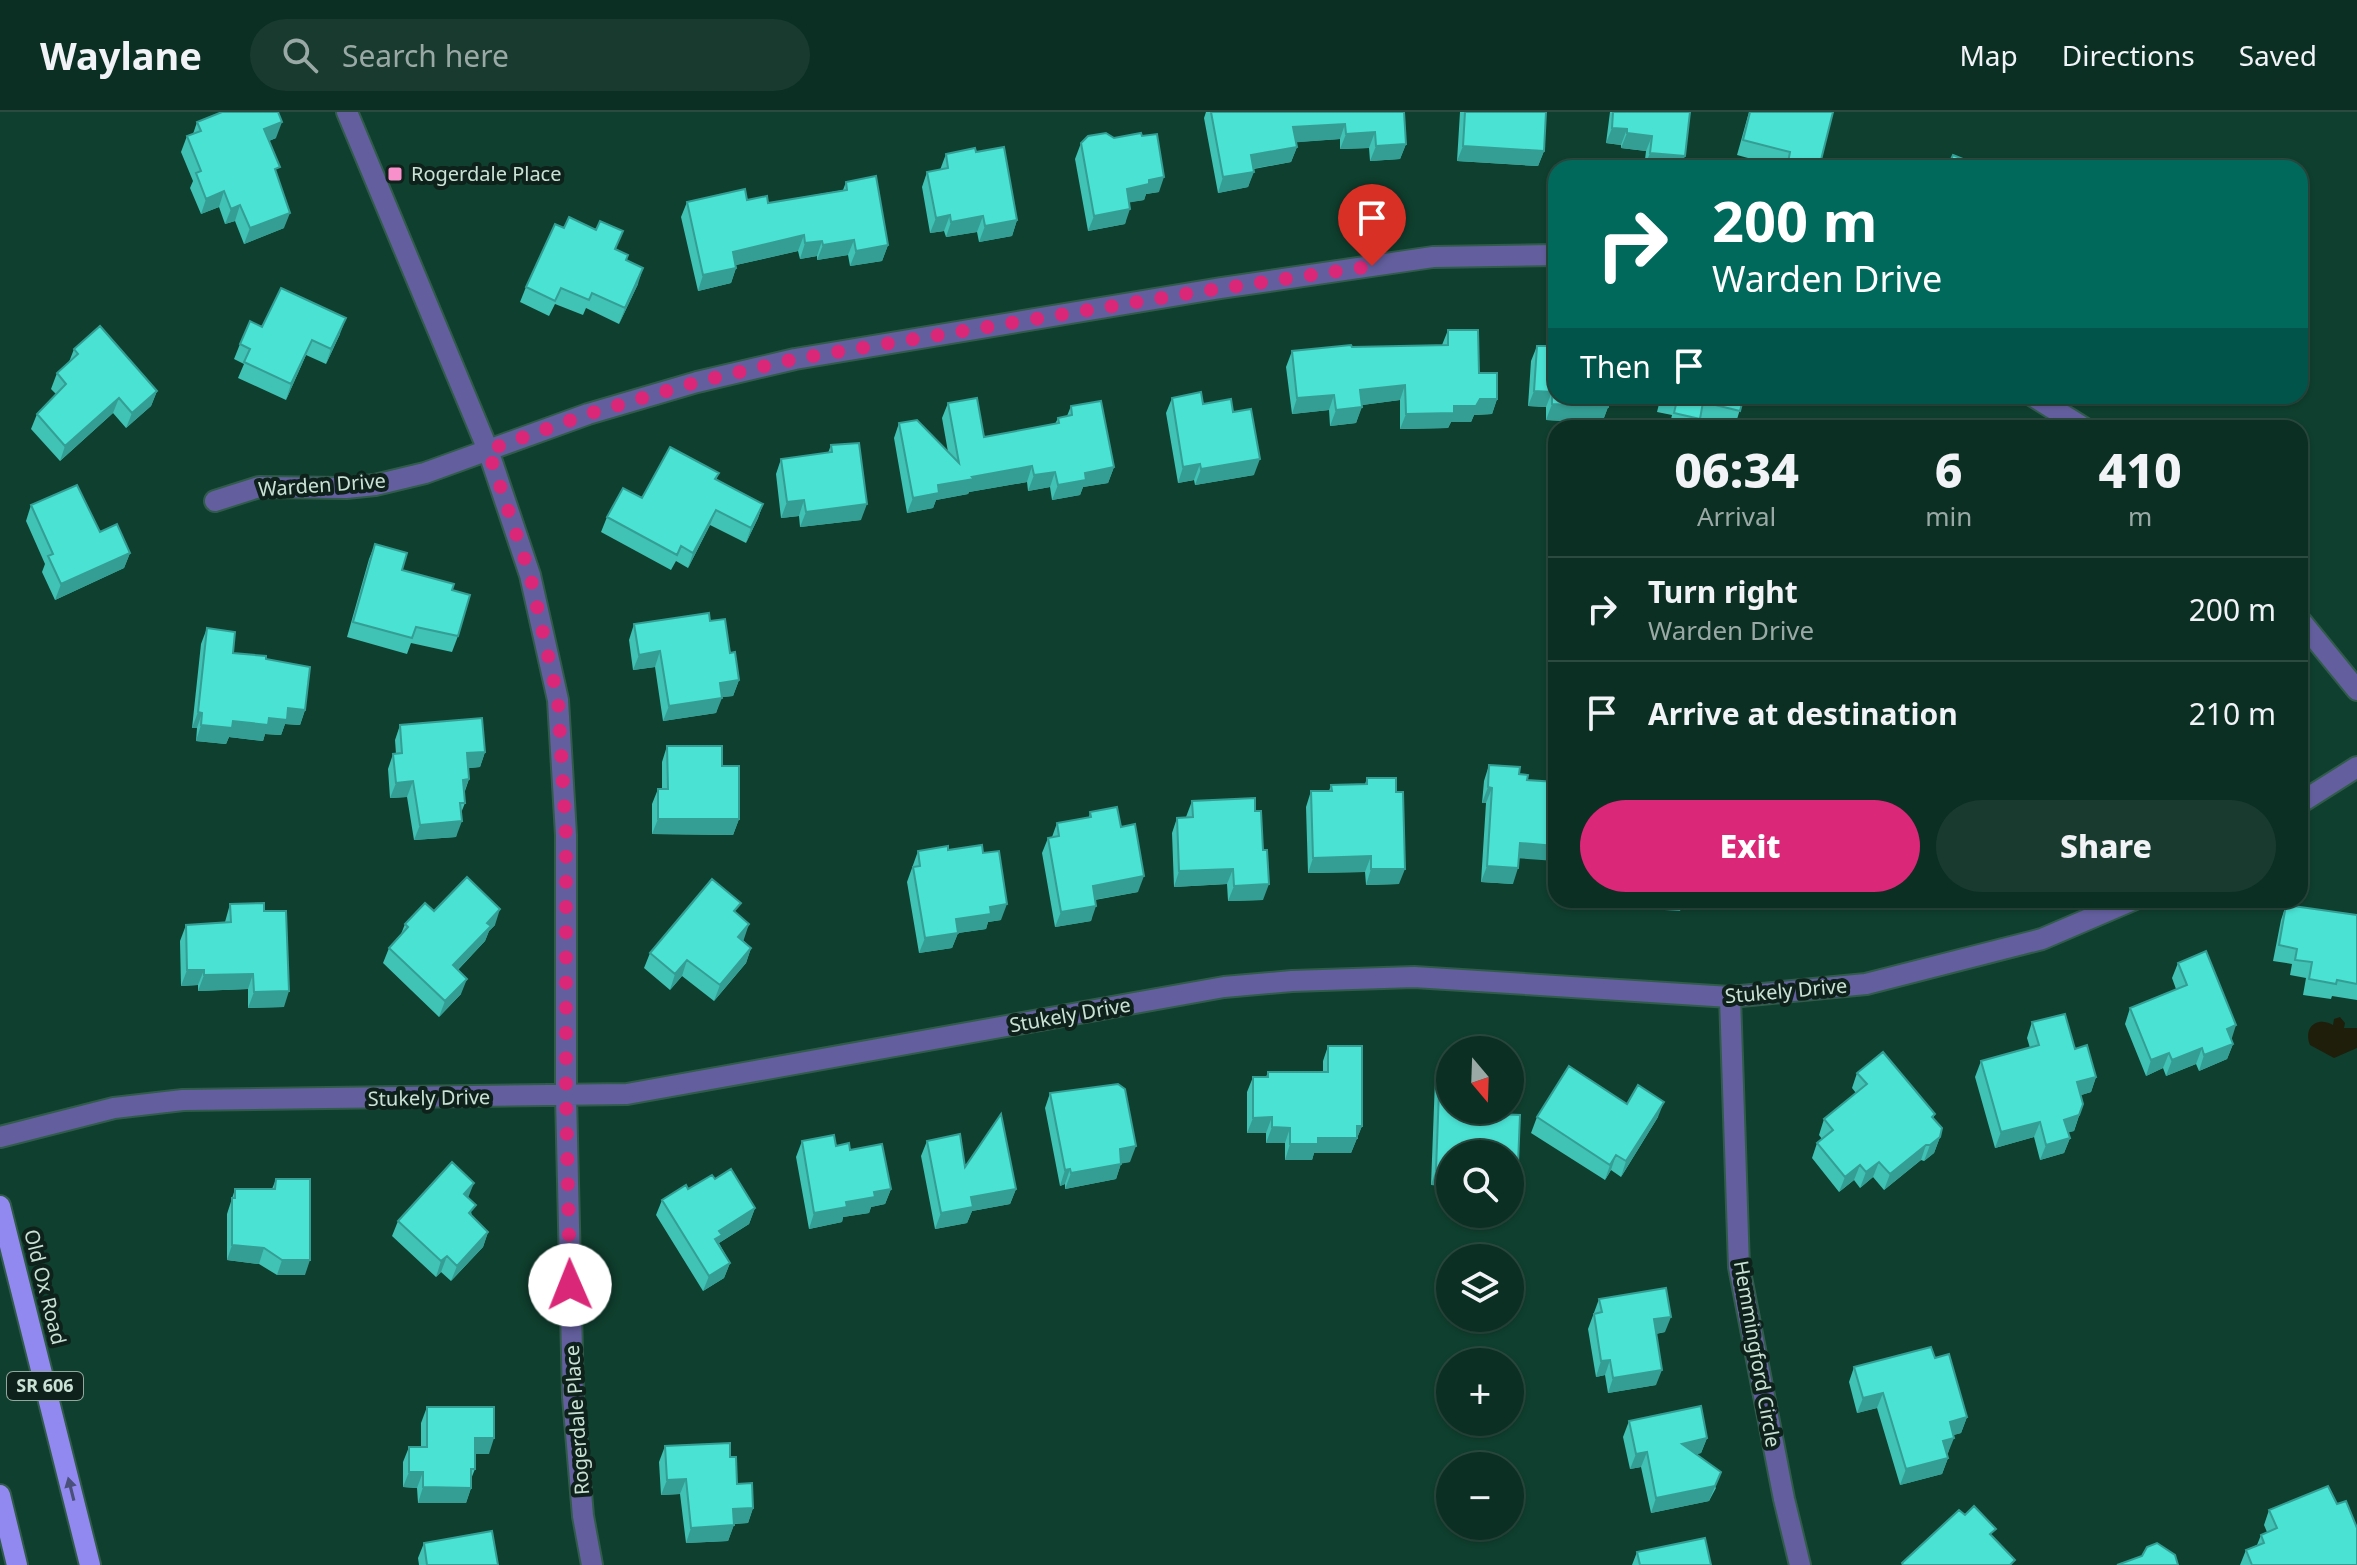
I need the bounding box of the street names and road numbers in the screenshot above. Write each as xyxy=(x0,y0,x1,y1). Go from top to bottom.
street label: Warden Drive xyxy=(257,467,387,502)
street label: Stukely Drive xyxy=(1724,972,1848,1009)
street label: Stukely Drive xyxy=(1007,991,1133,1038)
street label: Stukely Drive xyxy=(367,1083,490,1112)
street label: Old Ox Road xyxy=(18,1226,73,1347)
street label: Hemmingford Circle xyxy=(1728,1258,1787,1450)
street label: Rogerdale Place xyxy=(558,1344,595,1496)
road number: SR 606 xyxy=(7,1372,83,1400)

